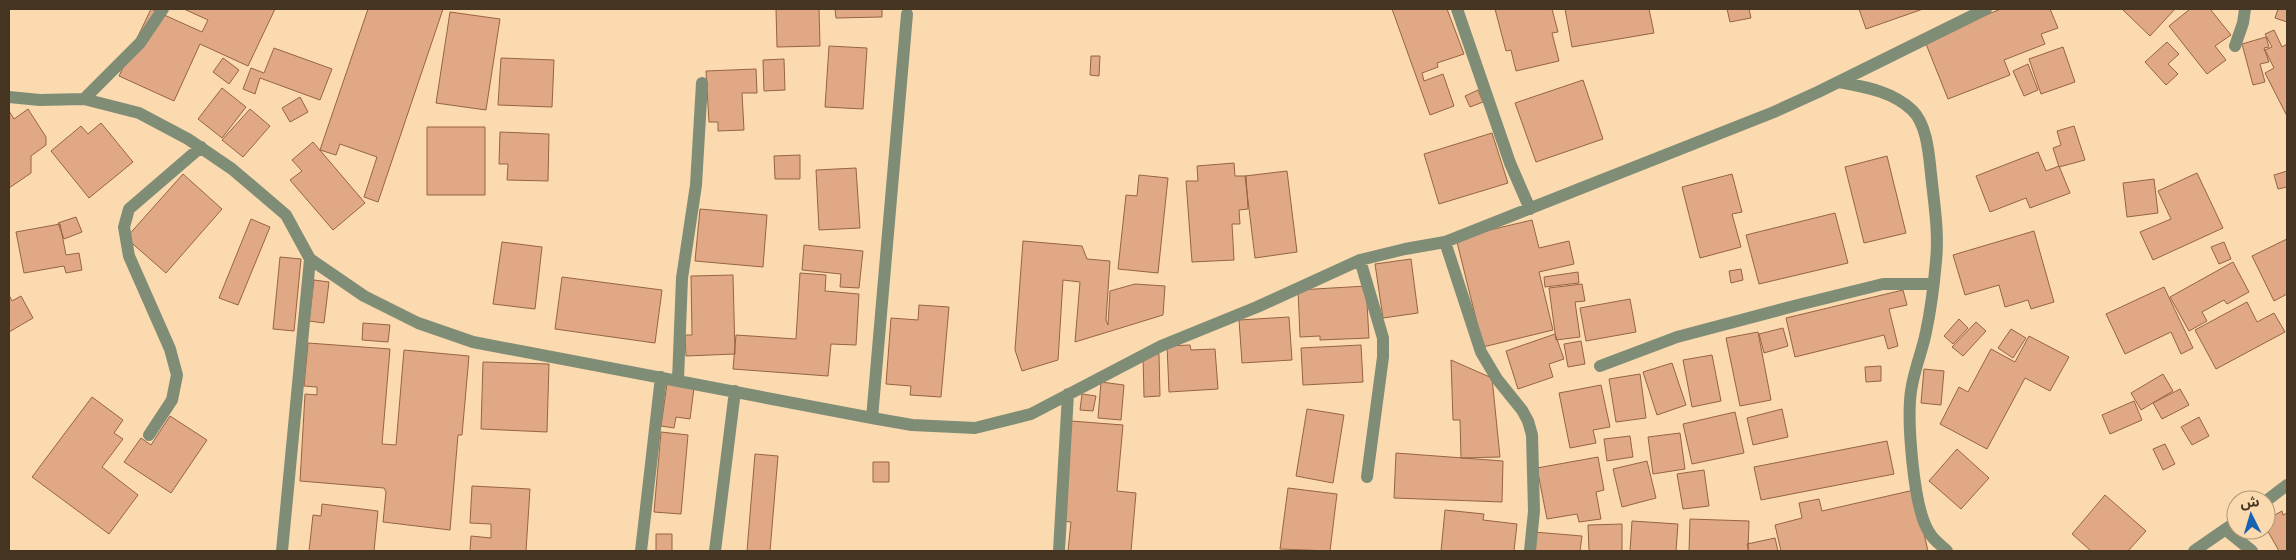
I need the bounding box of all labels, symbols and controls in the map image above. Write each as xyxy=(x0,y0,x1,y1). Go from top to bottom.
north arrow xyxy=(2226,490,2276,540)
text: ش xyxy=(2240,492,2260,514)

